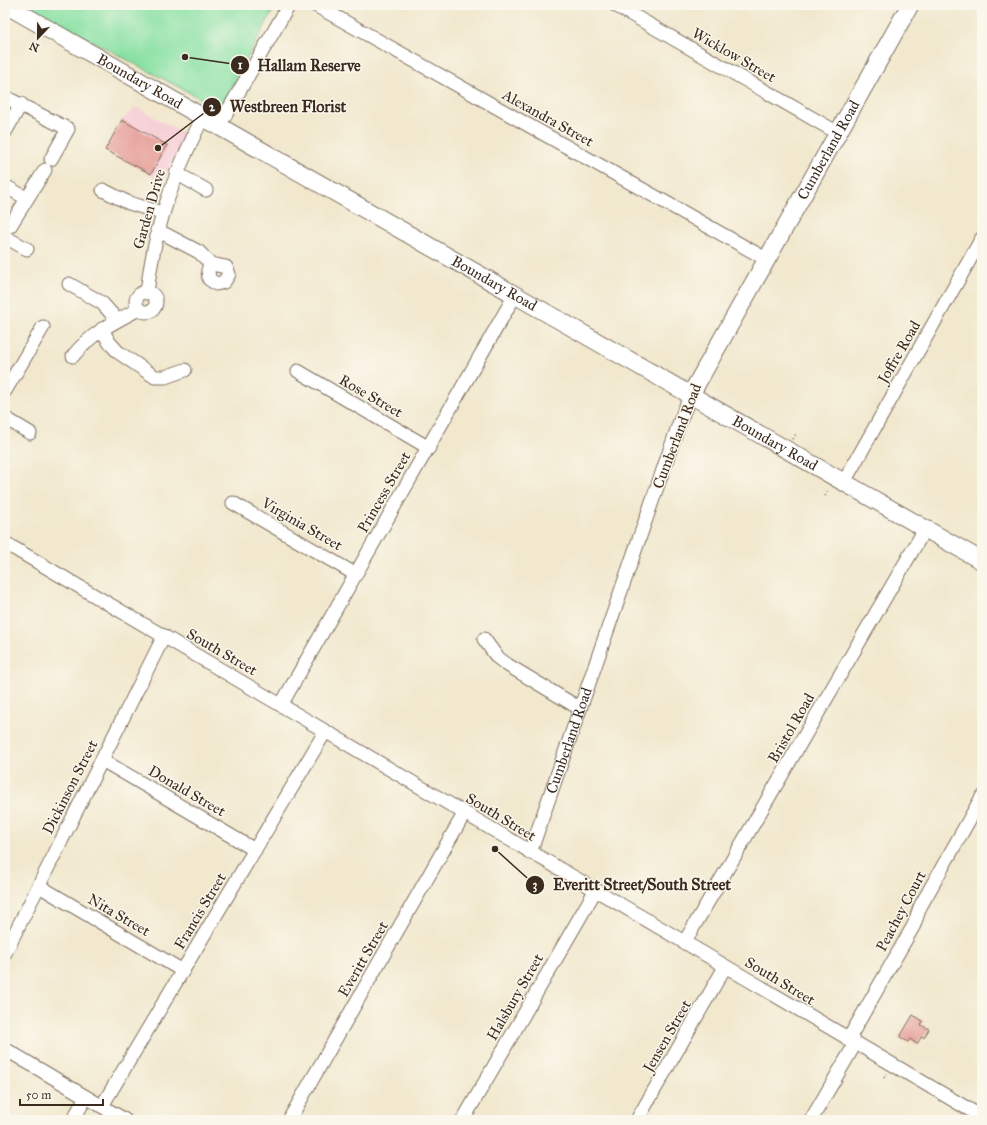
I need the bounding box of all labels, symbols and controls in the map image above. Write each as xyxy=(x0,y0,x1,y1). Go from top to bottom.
north arrow xyxy=(18,18,58,58)
street label: Wicklow Street xyxy=(689,24,780,87)
text: N xyxy=(27,39,41,55)
street label: Boundary Road xyxy=(94,50,186,113)
callout: Hallam Reserve xyxy=(230,51,369,79)
text: Hallam Reserve xyxy=(257,56,361,75)
text: 1 xyxy=(238,58,243,72)
street label: Alexandra Street xyxy=(498,85,597,151)
callout: Westbreen Florist xyxy=(202,93,355,121)
text: Westbreen Florist xyxy=(230,97,347,116)
street label: Cumberland Road xyxy=(793,97,864,203)
text: 2 xyxy=(209,100,216,114)
street label: Garden Drive xyxy=(129,167,169,251)
street label: Boundary Road xyxy=(448,252,541,315)
street label: Joffre Road xyxy=(873,317,925,389)
street label: Rose Street xyxy=(336,371,407,422)
street label: Cumberland Road xyxy=(649,381,705,491)
street label: Boundary Road xyxy=(729,412,821,475)
street label: Princess Street xyxy=(354,448,415,536)
street label: Virginia Street xyxy=(258,493,346,555)
street label: South Street xyxy=(184,625,261,680)
street label: Cumberland Road xyxy=(542,685,596,796)
street label: Bristol Road xyxy=(764,690,818,766)
street label: Dickinson Street xyxy=(39,736,102,837)
street label: Donald Street xyxy=(145,762,229,821)
street label: South Street xyxy=(463,789,540,845)
street label: Peachey Court xyxy=(872,867,930,954)
street label: Francis Street xyxy=(170,869,230,952)
callout: Everitt Street/South Street xyxy=(525,871,739,899)
text: Everitt Street/South Street xyxy=(553,875,731,894)
text: 3 xyxy=(533,878,538,893)
street label: Nita Street xyxy=(85,890,154,940)
street label: Everitt Street xyxy=(334,917,392,1000)
street label: Halsbury Street xyxy=(483,950,547,1044)
street label: South Street xyxy=(742,953,819,1009)
street label: Jensen Street xyxy=(638,996,696,1078)
scale bar xyxy=(20,1081,103,1107)
text: 50 m xyxy=(26,1088,51,1102)

